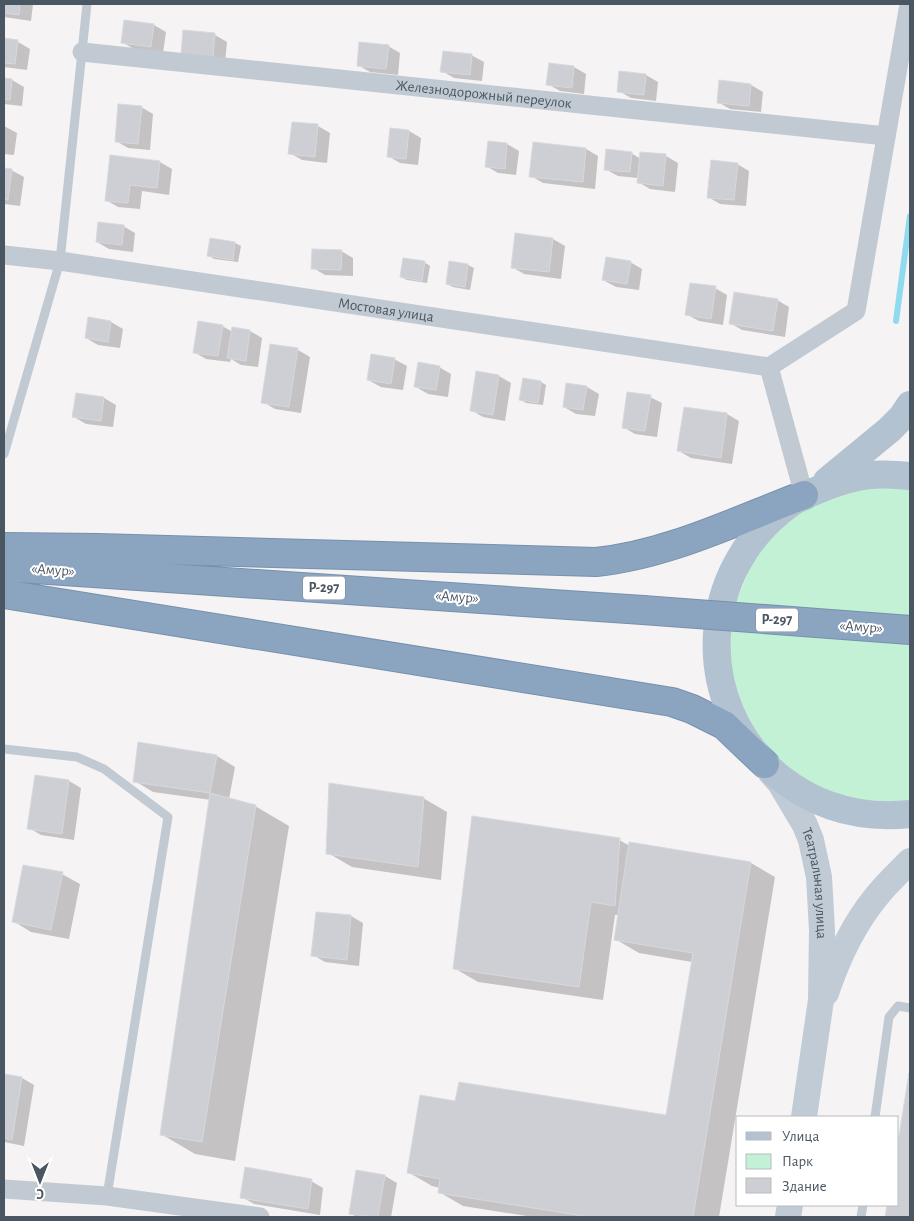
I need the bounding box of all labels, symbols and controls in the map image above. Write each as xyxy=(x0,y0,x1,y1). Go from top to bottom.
street label: Железнодорожный переулок xyxy=(395,77,573,111)
street label: Мостовая улица xyxy=(337,295,435,324)
street label: «Амур» xyxy=(31,561,75,579)
road number: Р-297 xyxy=(303,576,345,600)
street label: «Амур» xyxy=(435,588,479,606)
road number: Р-297 xyxy=(756,608,798,632)
street label: «Амур» xyxy=(839,618,883,636)
street label: Театральная улица xyxy=(799,825,830,939)
legend xyxy=(736,1116,899,1206)
text: Улица xyxy=(782,1129,819,1144)
text: Парк xyxy=(782,1154,813,1169)
north arrow xyxy=(15,1156,65,1206)
text: Здание xyxy=(782,1179,827,1194)
text: С xyxy=(36,1186,44,1200)

